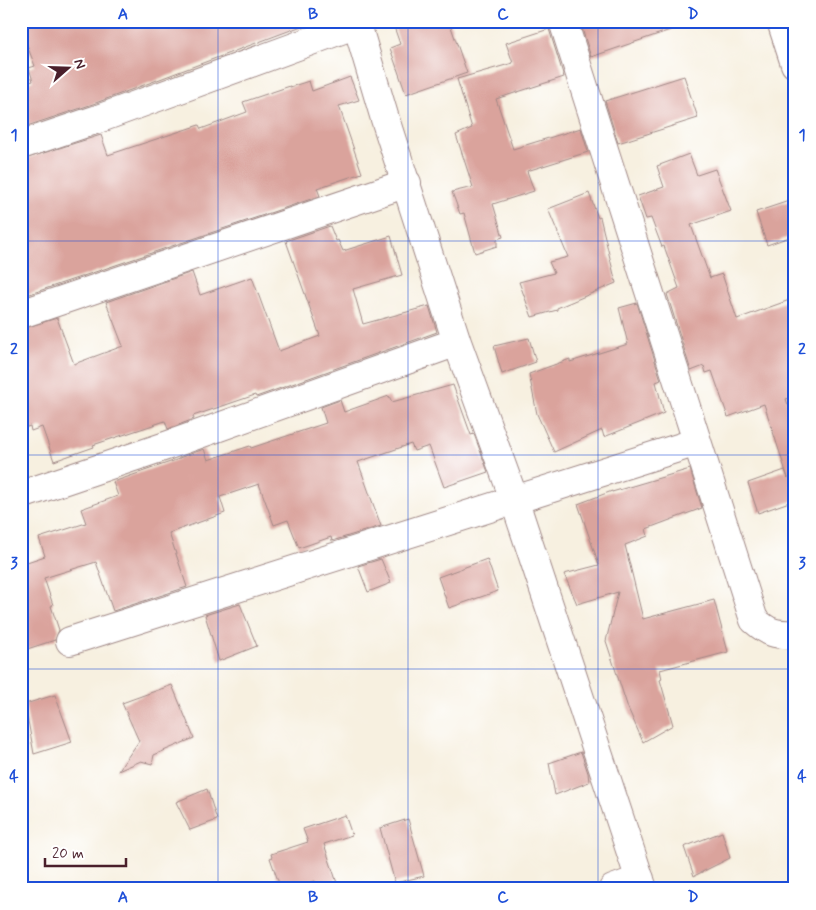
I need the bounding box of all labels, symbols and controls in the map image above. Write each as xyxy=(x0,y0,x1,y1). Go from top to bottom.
text: A xyxy=(118,4,128,25)
text: B xyxy=(308,4,318,25)
text: C xyxy=(497,4,509,25)
text: D xyxy=(687,4,699,25)
north arrow xyxy=(42,42,92,92)
text: N xyxy=(69,56,89,71)
text: 1 xyxy=(10,125,18,146)
text: 1 xyxy=(798,125,806,146)
text: 2 xyxy=(10,339,18,360)
text: 2 xyxy=(798,339,806,360)
text: 3 xyxy=(10,553,18,574)
text: 3 xyxy=(798,553,806,574)
text: 4 xyxy=(9,766,19,787)
text: 4 xyxy=(797,766,807,787)
scale bar xyxy=(45,835,126,867)
text: 20 m xyxy=(52,844,84,864)
text: A xyxy=(118,887,128,908)
text: B xyxy=(308,887,318,908)
text: C xyxy=(497,887,509,908)
text: D xyxy=(687,887,699,908)

